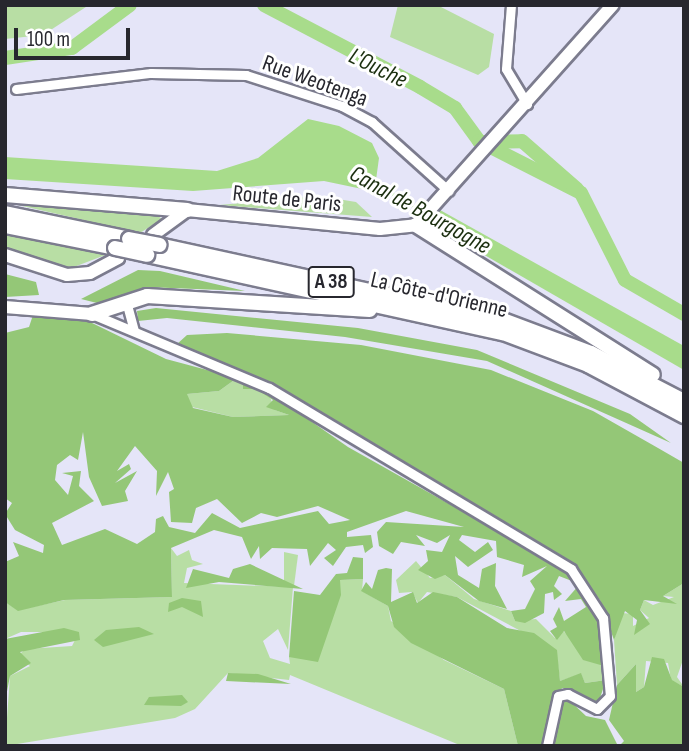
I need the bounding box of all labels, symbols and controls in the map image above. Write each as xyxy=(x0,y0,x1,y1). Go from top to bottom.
scale bar xyxy=(18,14,133,58)
text: 100 m xyxy=(27,27,70,52)
water label: L'Ouche xyxy=(344,42,412,94)
street label: Rue Weotenga xyxy=(259,49,371,113)
water label: Canal de Bourgogne xyxy=(344,159,496,261)
street label: Route de Paris xyxy=(231,180,343,218)
road number: A 38 xyxy=(306,264,356,300)
street label: La Côte-d'Orienne xyxy=(368,266,510,324)

